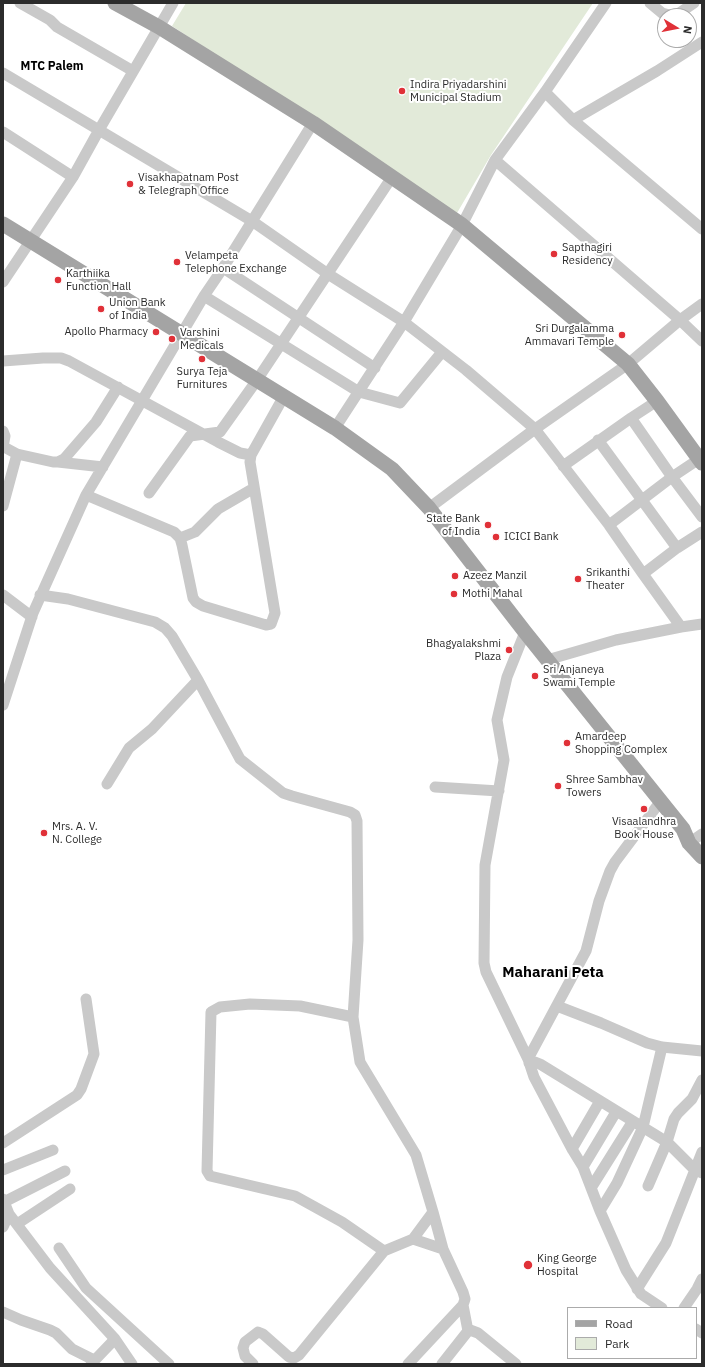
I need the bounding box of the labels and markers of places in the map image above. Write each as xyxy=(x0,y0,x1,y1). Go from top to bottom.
place label: Indira Priyadarshini Municipal Stadium xyxy=(410,78,506,104)
marker: Indira Priyadarshini Municipal Stadium xyxy=(397,86,407,96)
place label: Visakhapatnam Post & Telegraph Office xyxy=(138,171,239,197)
marker: Visakhapatnam Post & Telegraph Office xyxy=(125,179,135,189)
place label: Sapthagiri Residency xyxy=(562,241,613,267)
place label: Velampeta Telephone Exchange xyxy=(185,249,287,275)
marker: Sapthagiri Residency xyxy=(549,249,559,259)
marker: Velampeta Telephone Exchange xyxy=(172,257,182,267)
place label: Karthiika Function Hall xyxy=(66,267,131,293)
marker: Karthiika Function Hall xyxy=(53,275,63,285)
place label: Union Bank of India xyxy=(109,296,166,322)
marker: Union Bank of India xyxy=(96,304,106,314)
place label: Sri Durgalamma Ammavari Temple xyxy=(525,322,614,348)
place label: Apollo Pharmacy xyxy=(64,325,148,339)
place label: Varshini Medicals xyxy=(180,326,224,352)
marker: Apollo Pharmacy xyxy=(151,327,161,337)
marker: Sri Durgalamma Ammavari Temple xyxy=(617,330,627,340)
marker: Varshini Medicals xyxy=(167,334,177,344)
marker: Surya Teja Furnitures xyxy=(197,354,207,364)
place label: Surya Teja Furnitures xyxy=(177,365,227,391)
place label: State Bank of India xyxy=(426,512,480,538)
marker: State Bank of India xyxy=(483,520,493,530)
place label: ICICI Bank xyxy=(504,530,559,544)
marker: ICICI Bank xyxy=(491,532,501,542)
place label: Srikanthi Theater xyxy=(586,566,630,592)
place label: Azeez Manzil xyxy=(463,569,527,583)
marker: Azeez Manzil xyxy=(450,571,460,581)
marker: Srikanthi Theater xyxy=(573,574,583,584)
place label: Mothi Mahal xyxy=(462,587,522,601)
marker: Mothi Mahal xyxy=(449,589,459,599)
place label: Bhagyalakshmi Plaza xyxy=(426,637,501,663)
marker: Bhagyalakshmi Plaza xyxy=(504,645,514,655)
place label: Sri Anjaneya Swami Temple xyxy=(543,663,615,689)
marker: Sri Anjaneya Swami Temple xyxy=(530,671,540,681)
place label: Amardeep Shopping Complex xyxy=(575,730,667,756)
marker: Amardeep Shopping Complex xyxy=(562,738,572,748)
place label: Shree Sambhav Towers xyxy=(566,773,643,799)
marker: Shree Sambhav Towers xyxy=(553,781,563,791)
marker: Visaalandhra Book House xyxy=(639,804,649,814)
place label: Visaalandhra Book House xyxy=(612,815,676,841)
place label: Mrs. A. V. N. College xyxy=(52,820,102,846)
marker: Mrs. A. V. N. College xyxy=(39,828,49,838)
place label: King George Hospital xyxy=(537,1252,597,1278)
marker: King George Hospital xyxy=(522,1259,534,1271)

